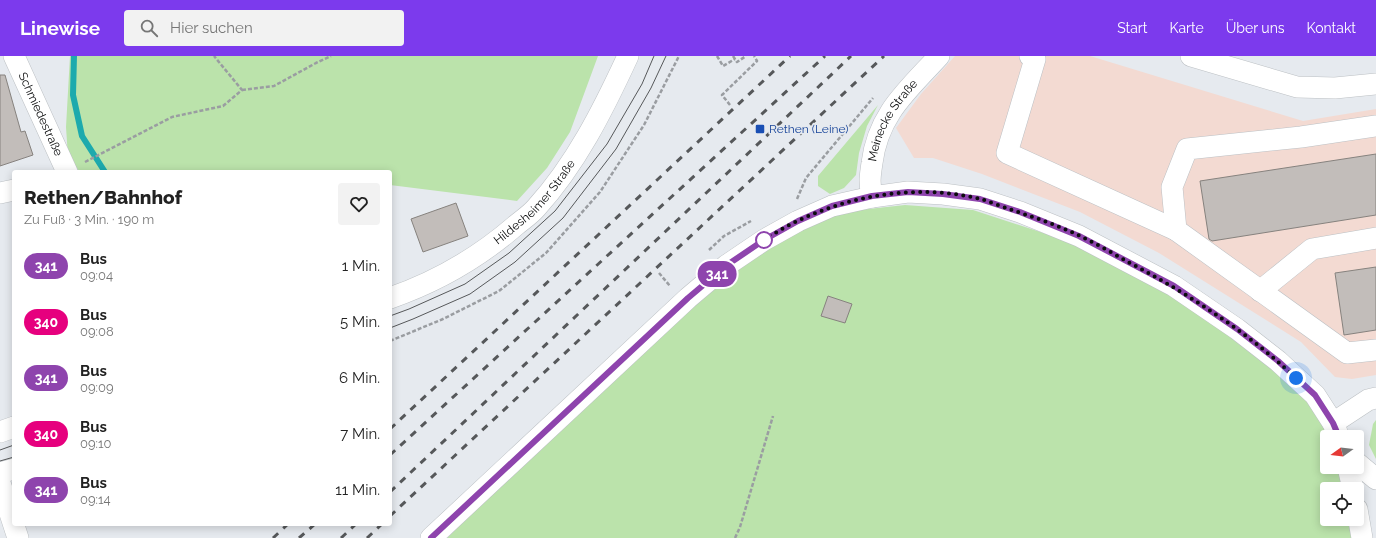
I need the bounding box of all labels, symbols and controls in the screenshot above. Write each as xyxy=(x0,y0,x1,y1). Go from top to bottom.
search box xyxy=(124,10,404,46)
text: Linewise xyxy=(20,17,100,39)
icon: search xyxy=(138,17,160,39)
text: Hier suchen xyxy=(170,19,253,37)
text: Start xyxy=(1117,20,1147,36)
text: Karte xyxy=(1169,20,1204,36)
text: Über uns xyxy=(1226,20,1285,36)
text: Kontakt xyxy=(1307,20,1356,36)
street label: Schmiedestraße xyxy=(15,70,66,158)
street label: Meinecke Straße xyxy=(865,77,920,163)
place label: Rethen (Leine) xyxy=(769,122,849,136)
marker: Rethen (Leine) xyxy=(754,123,766,135)
street label: Hildesheimer Straße xyxy=(491,157,578,247)
button: heart xyxy=(338,183,380,225)
text: Rethen/Bahnhof xyxy=(24,186,182,208)
text: Zu Fuß · 3 Min. · 190 m xyxy=(24,212,154,227)
unlabelled marker xyxy=(755,231,773,249)
text: Bus xyxy=(80,250,107,268)
text: 1 Min. xyxy=(342,257,380,275)
text: 341 xyxy=(35,258,57,274)
line badge: 341 xyxy=(694,261,740,287)
text: 341 xyxy=(706,266,728,282)
text: 09:04 xyxy=(80,268,113,283)
text: Bus xyxy=(80,306,107,324)
text: 5 Min. xyxy=(340,313,380,331)
text: 340 xyxy=(34,314,58,330)
text: 09:08 xyxy=(80,324,114,339)
text: Bus xyxy=(80,362,107,380)
your location xyxy=(1286,368,1306,388)
text: 6 Min. xyxy=(339,369,380,387)
text: 341 xyxy=(35,370,57,386)
text: 09:09 xyxy=(80,380,114,395)
text: Bus xyxy=(80,418,107,436)
text: 7 Min. xyxy=(340,425,380,443)
text: 340 xyxy=(34,426,58,442)
north arrow xyxy=(1320,430,1364,474)
map controls xyxy=(1320,430,1364,526)
text: 09:10 xyxy=(80,436,112,451)
text: Bus xyxy=(80,474,107,492)
text: 11 Min. xyxy=(335,481,380,499)
text: 341 xyxy=(35,482,57,498)
button: locate xyxy=(1320,482,1364,526)
text: 09:14 xyxy=(80,492,111,507)

